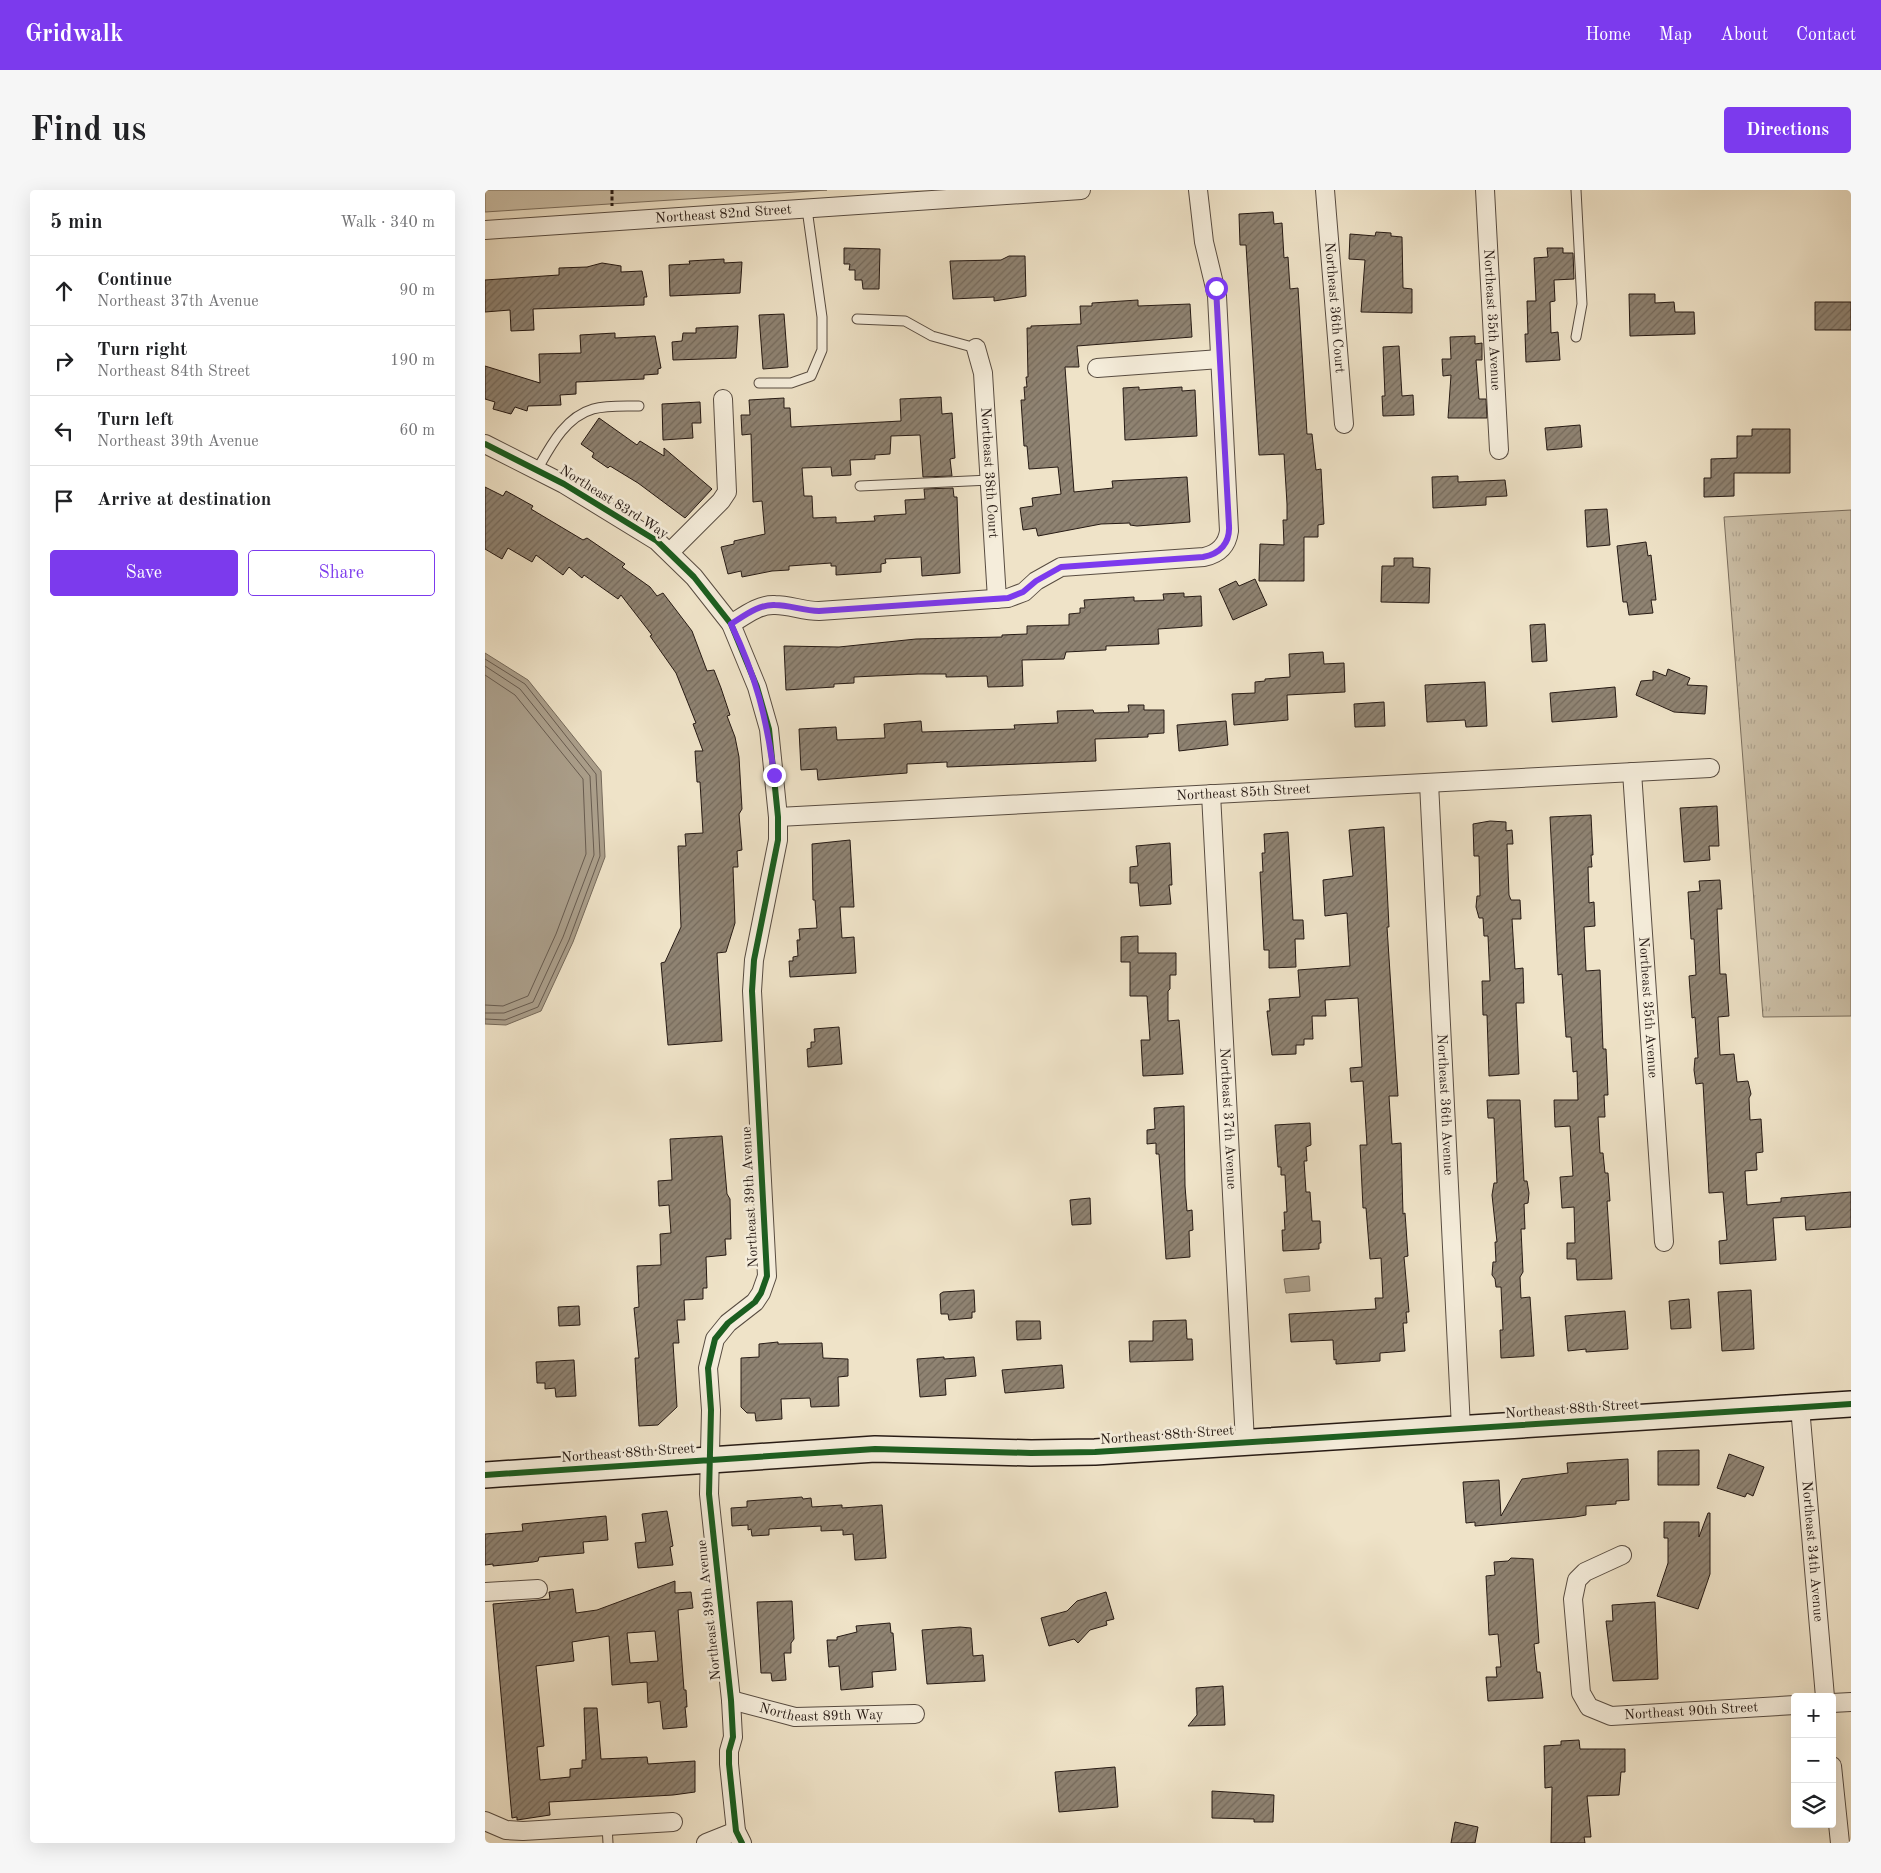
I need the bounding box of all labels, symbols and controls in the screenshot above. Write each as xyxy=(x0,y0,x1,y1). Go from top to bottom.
text: Gridwalk xyxy=(25,23,123,47)
text: Home xyxy=(1585,26,1631,44)
text: Map xyxy=(1659,26,1692,44)
text: About xyxy=(1720,26,1768,44)
text: Contact xyxy=(1796,26,1856,44)
button: Directions xyxy=(1724,107,1851,153)
text: Find us xyxy=(30,113,146,148)
street label: Northeast 82nd Street xyxy=(655,202,792,226)
text: 5 min xyxy=(50,212,103,233)
text: Walk · 340 m xyxy=(340,215,435,231)
street label: Northeast 36th Court xyxy=(1322,242,1347,374)
street label: Northeast 35th Avenue xyxy=(1481,249,1503,391)
text: Continue xyxy=(97,271,172,290)
icon: ahead xyxy=(50,277,78,305)
route start xyxy=(1205,277,1228,300)
text: 90 m xyxy=(399,283,435,299)
text: Northeast 37th Avenue xyxy=(97,294,259,310)
text: Turn right xyxy=(97,341,187,360)
icon: right xyxy=(50,347,78,375)
text: 190 m xyxy=(390,353,435,369)
text: Northeast 84th Street xyxy=(97,364,250,380)
street label: Northeast 38th Court xyxy=(978,407,1000,539)
text: Turn left xyxy=(97,411,174,430)
icon: left xyxy=(50,417,78,445)
text: 60 m xyxy=(399,423,435,439)
text: Northeast 39th Avenue xyxy=(97,434,259,450)
street label: Northeast 83rd Way xyxy=(557,463,671,541)
icon: arrive xyxy=(50,487,78,515)
text: Arrive at destination xyxy=(97,491,271,510)
button: Save xyxy=(50,550,238,596)
button: Share xyxy=(248,550,435,596)
route end xyxy=(763,764,786,787)
street label: Northeast 85th Street xyxy=(1176,782,1311,803)
street label: Northeast 35th Avenue xyxy=(1636,936,1660,1079)
street label: Northeast 36th Avenue xyxy=(1434,1034,1455,1176)
street label: Northeast 37th Avenue xyxy=(1217,1048,1239,1190)
street label: Northeast 39th Avenue xyxy=(739,1126,761,1268)
street label: Northeast 88th Street xyxy=(1505,1397,1639,1421)
street label: Northeast 88th Street xyxy=(1100,1423,1234,1447)
street label: Northeast 88th Street xyxy=(561,1441,695,1465)
street label: Northeast 34th Avenue xyxy=(1799,1480,1826,1623)
street label: Northeast 39th Avenue xyxy=(695,1539,723,1681)
map controls xyxy=(1791,1693,1836,1828)
button: + xyxy=(1791,1693,1836,1738)
street label: Northeast 90th Street xyxy=(1624,1700,1759,1722)
street label: Northeast 89th Way xyxy=(758,1701,884,1724)
button: − xyxy=(1791,1738,1836,1783)
button: layers xyxy=(1791,1783,1836,1828)

